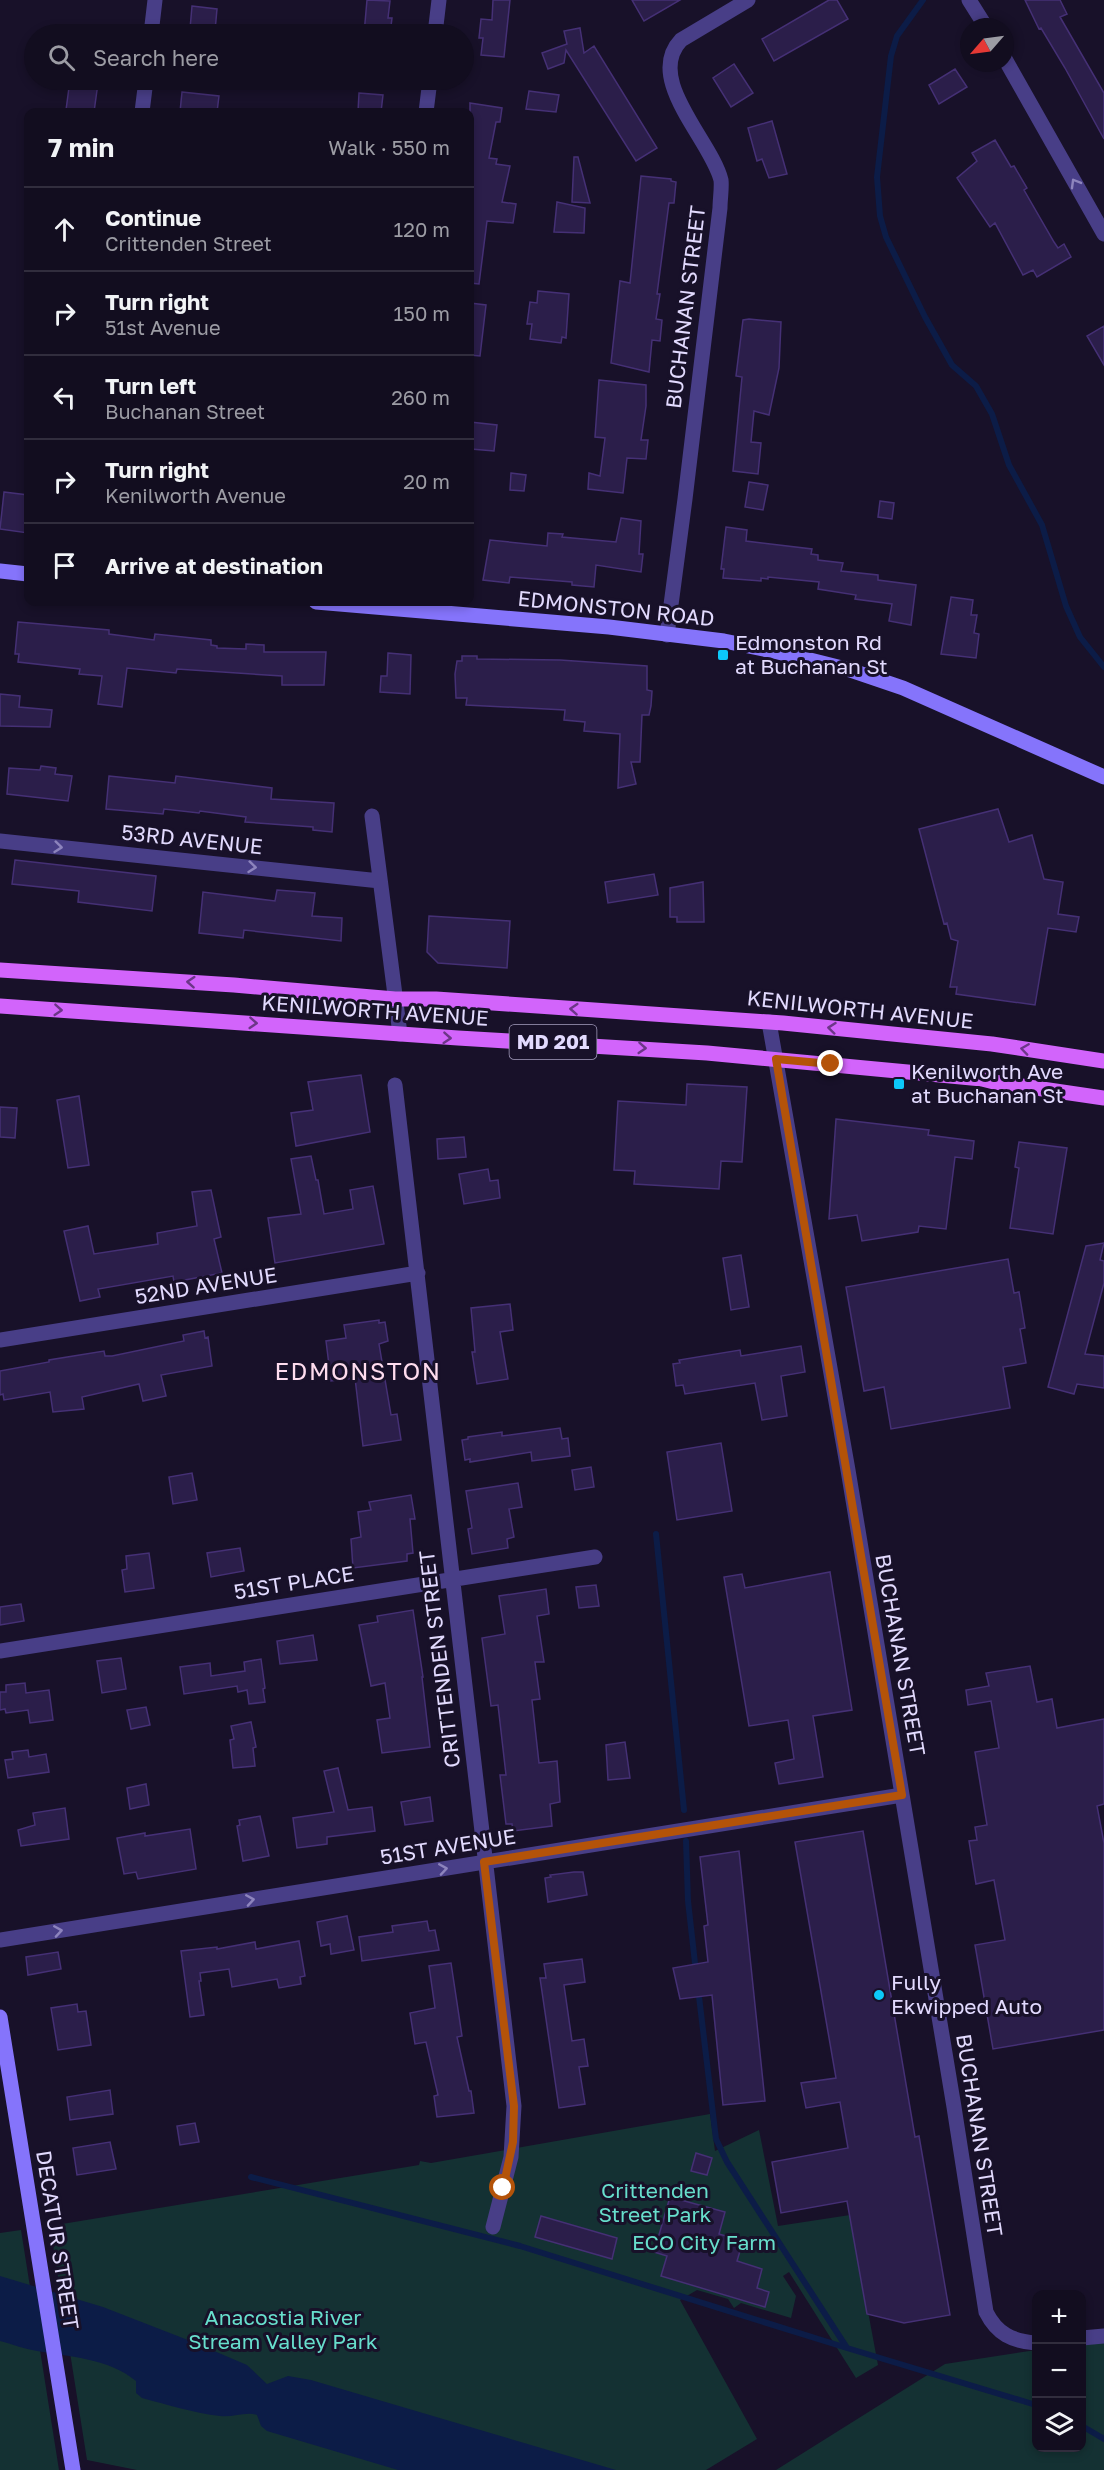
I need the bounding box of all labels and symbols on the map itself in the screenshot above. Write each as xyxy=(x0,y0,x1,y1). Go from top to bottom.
north arrow xyxy=(960,18,1014,72)
one-way arrow xyxy=(1071,179,1082,189)
street label: BUCHANAN STREET xyxy=(660,204,710,410)
street label: EDMONSTON ROAD xyxy=(516,585,716,631)
place label: Edmonston Rd at Buchanan St xyxy=(735,629,888,679)
marker: Edmonston Rd at Buchanan St xyxy=(716,648,730,662)
street label: 53RD AVENUE xyxy=(120,819,264,859)
one-way arrow xyxy=(54,840,63,853)
one-way arrow xyxy=(248,861,257,873)
one-way arrow xyxy=(187,976,196,989)
street label: KENILWORTH AVENUE xyxy=(746,984,975,1034)
street label: KENILWORTH AVENUE xyxy=(261,989,489,1031)
one-way arrow xyxy=(570,1003,579,1016)
one-way arrow xyxy=(54,1004,63,1017)
one-way arrow xyxy=(248,1016,257,1029)
one-way arrow xyxy=(827,1022,836,1035)
road number: MD 201 xyxy=(510,1025,596,1059)
one-way arrow xyxy=(443,1031,452,1044)
one-way arrow xyxy=(638,1042,647,1055)
one-way arrow xyxy=(1021,1043,1030,1055)
route end xyxy=(817,1050,843,1076)
place label: Kenilworth Ave at Buchanan St xyxy=(911,1058,1064,1108)
marker: Kenilworth Ave at Buchanan St xyxy=(892,1077,906,1091)
street label: 52ND AVENUE xyxy=(133,1261,279,1309)
district label: EDMONSTON xyxy=(274,1356,442,1385)
street label: CRITTENDEN STREET xyxy=(413,1549,465,1769)
street label: BUCHANAN STREET xyxy=(870,1552,932,1758)
street label: 51ST PLACE xyxy=(232,1560,356,1604)
street label: 51ST AVENUE xyxy=(378,1822,518,1870)
one-way arrow xyxy=(437,1863,447,1876)
one-way arrow xyxy=(245,1894,255,1907)
one-way arrow xyxy=(52,1925,62,1938)
place label: Fully Ekwipped Auto xyxy=(891,1969,1042,2019)
marker: Fully Ekwipped Auto xyxy=(872,1988,886,2002)
street label: BUCHANAN STREET xyxy=(951,2032,1009,2238)
street label: DECATUR STREET xyxy=(31,2148,85,2331)
route start xyxy=(489,2174,515,2200)
park label: Crittenden Street Park xyxy=(599,2177,712,2227)
park label: ECO City Farm xyxy=(632,2229,776,2255)
park label: Anacostia River Stream Valley Park xyxy=(188,2304,378,2354)

